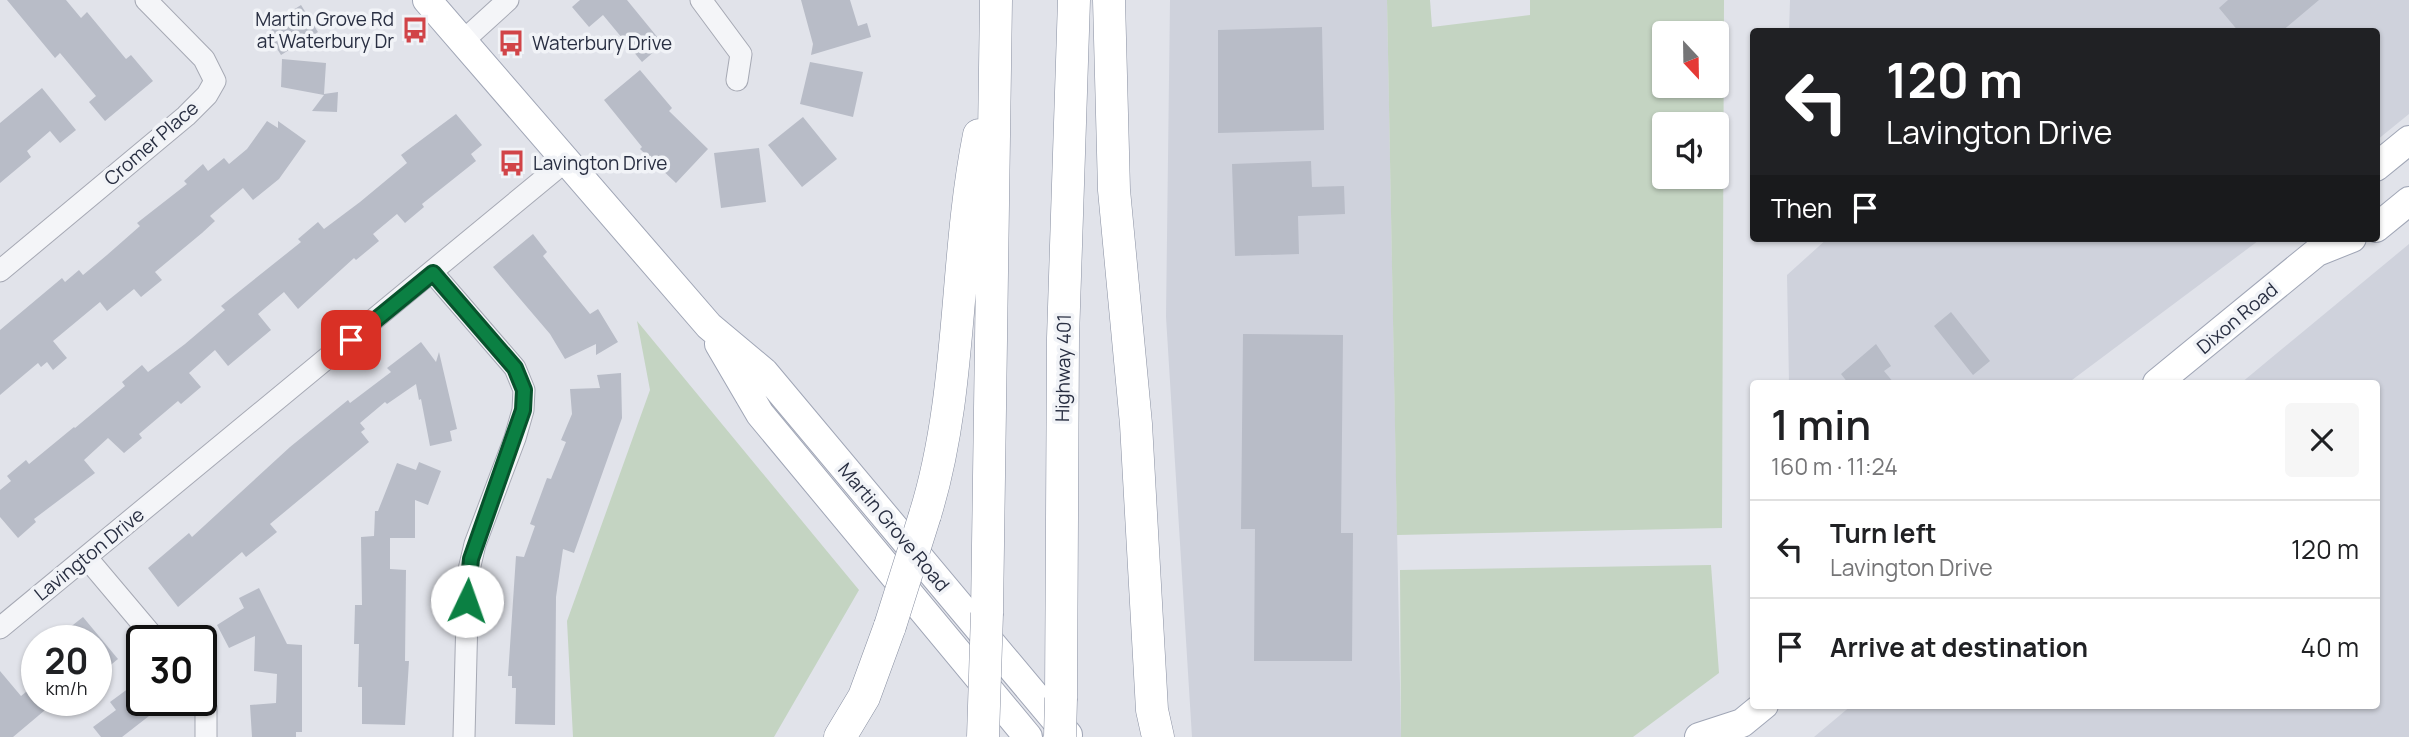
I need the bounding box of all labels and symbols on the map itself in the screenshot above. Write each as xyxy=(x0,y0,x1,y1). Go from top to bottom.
place label: Martin Grove Rd at Waterbury Dr xyxy=(255,6,394,54)
bus stop icon: Martin Grove Rd at Waterbury Dr xyxy=(400,15,430,45)
north arrow xyxy=(1652,21,1729,98)
bus stop icon: Waterbury Drive xyxy=(496,28,526,58)
place label: Waterbury Drive xyxy=(532,30,672,56)
street label: Cromer Place xyxy=(98,95,204,191)
bus stop icon: Lavington Drive xyxy=(497,148,527,178)
place label: Lavington Drive xyxy=(533,150,667,176)
street label: Dixon Road xyxy=(2191,276,2283,360)
pin xyxy=(321,310,381,370)
street label: Highway 401 xyxy=(1049,314,1077,422)
street label: Martin Grove Road xyxy=(832,457,956,597)
street label: Lavington Drive xyxy=(29,502,149,606)
position arrow xyxy=(430,564,504,638)
speed limit sign: 30 xyxy=(126,625,217,716)

